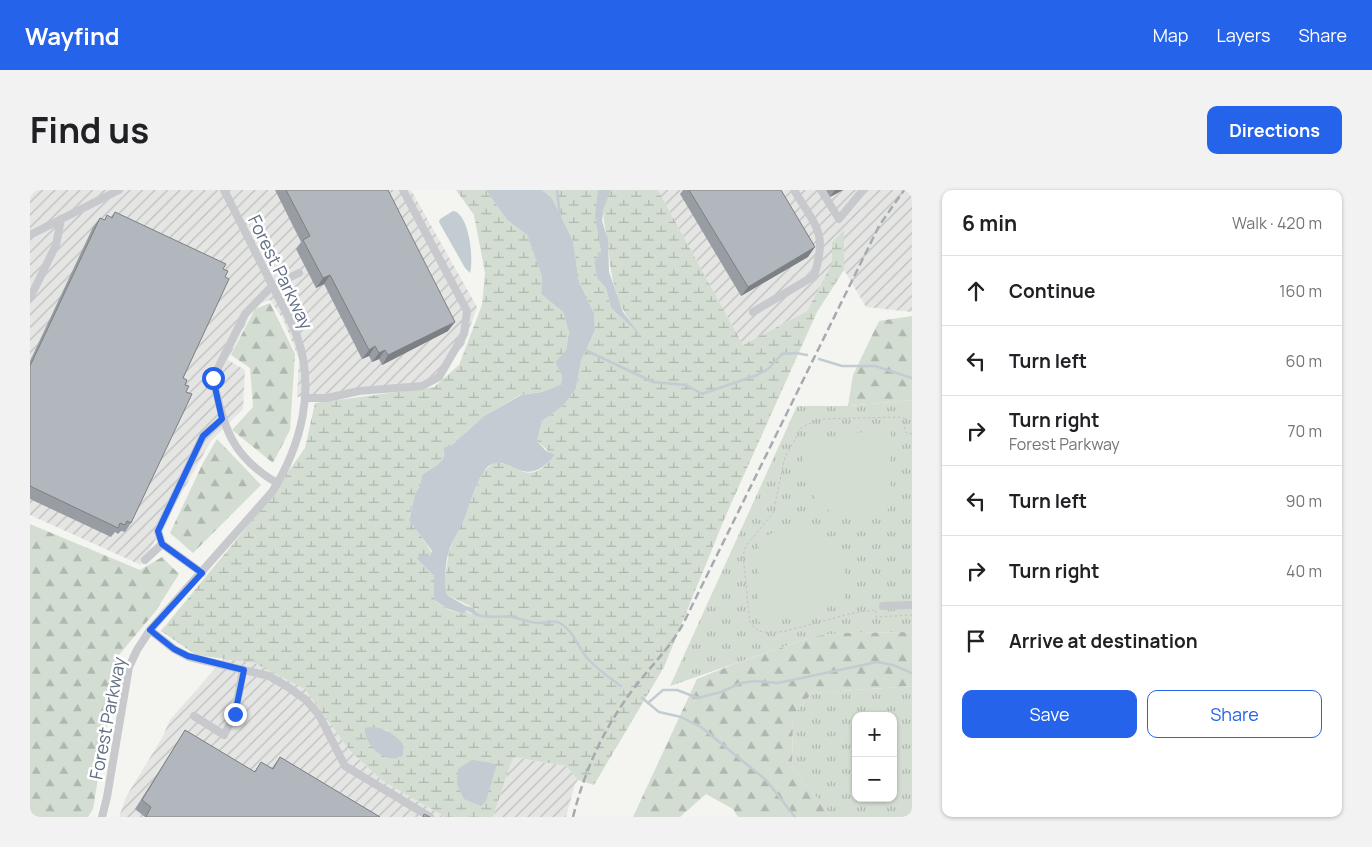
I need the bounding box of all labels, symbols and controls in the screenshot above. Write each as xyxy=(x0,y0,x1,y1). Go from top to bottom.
text: Wayfind xyxy=(25,19,120,52)
text: Map xyxy=(1153,23,1188,47)
text: Layers xyxy=(1216,23,1270,47)
text: Share xyxy=(1298,23,1347,47)
text: Find us xyxy=(30,106,149,154)
button: Directions xyxy=(1207,106,1342,154)
text: 6 min xyxy=(962,209,1017,237)
street label: Forest Parkway xyxy=(243,211,319,334)
text: Walk · 420 m xyxy=(1232,212,1322,234)
icon: ahead xyxy=(962,277,990,305)
text: Continue xyxy=(1009,278,1095,304)
text: 160 m xyxy=(1279,280,1322,302)
icon: left xyxy=(962,347,990,375)
text: Turn left xyxy=(1009,348,1087,374)
text: 60 m xyxy=(1286,350,1322,372)
route start xyxy=(202,367,225,390)
text: Turn right xyxy=(1009,407,1099,433)
icon: right xyxy=(962,417,990,445)
text: 70 m xyxy=(1287,420,1322,442)
text: Forest Parkway xyxy=(1009,433,1120,455)
icon: left xyxy=(962,487,990,515)
text: Turn left xyxy=(1009,488,1087,514)
text: 90 m xyxy=(1286,490,1322,512)
icon: right xyxy=(962,557,990,585)
text: Turn right xyxy=(1009,558,1099,584)
text: 40 m xyxy=(1286,560,1322,582)
icon: arrive xyxy=(962,627,990,655)
text: Arrive at destination xyxy=(1009,628,1198,654)
street label: Forest Parkway xyxy=(83,654,131,781)
button: Save xyxy=(962,690,1137,738)
button: Share xyxy=(1147,690,1322,738)
route end xyxy=(224,703,247,726)
map controls xyxy=(852,712,897,802)
button: + xyxy=(852,712,897,757)
button: − xyxy=(852,757,897,802)

